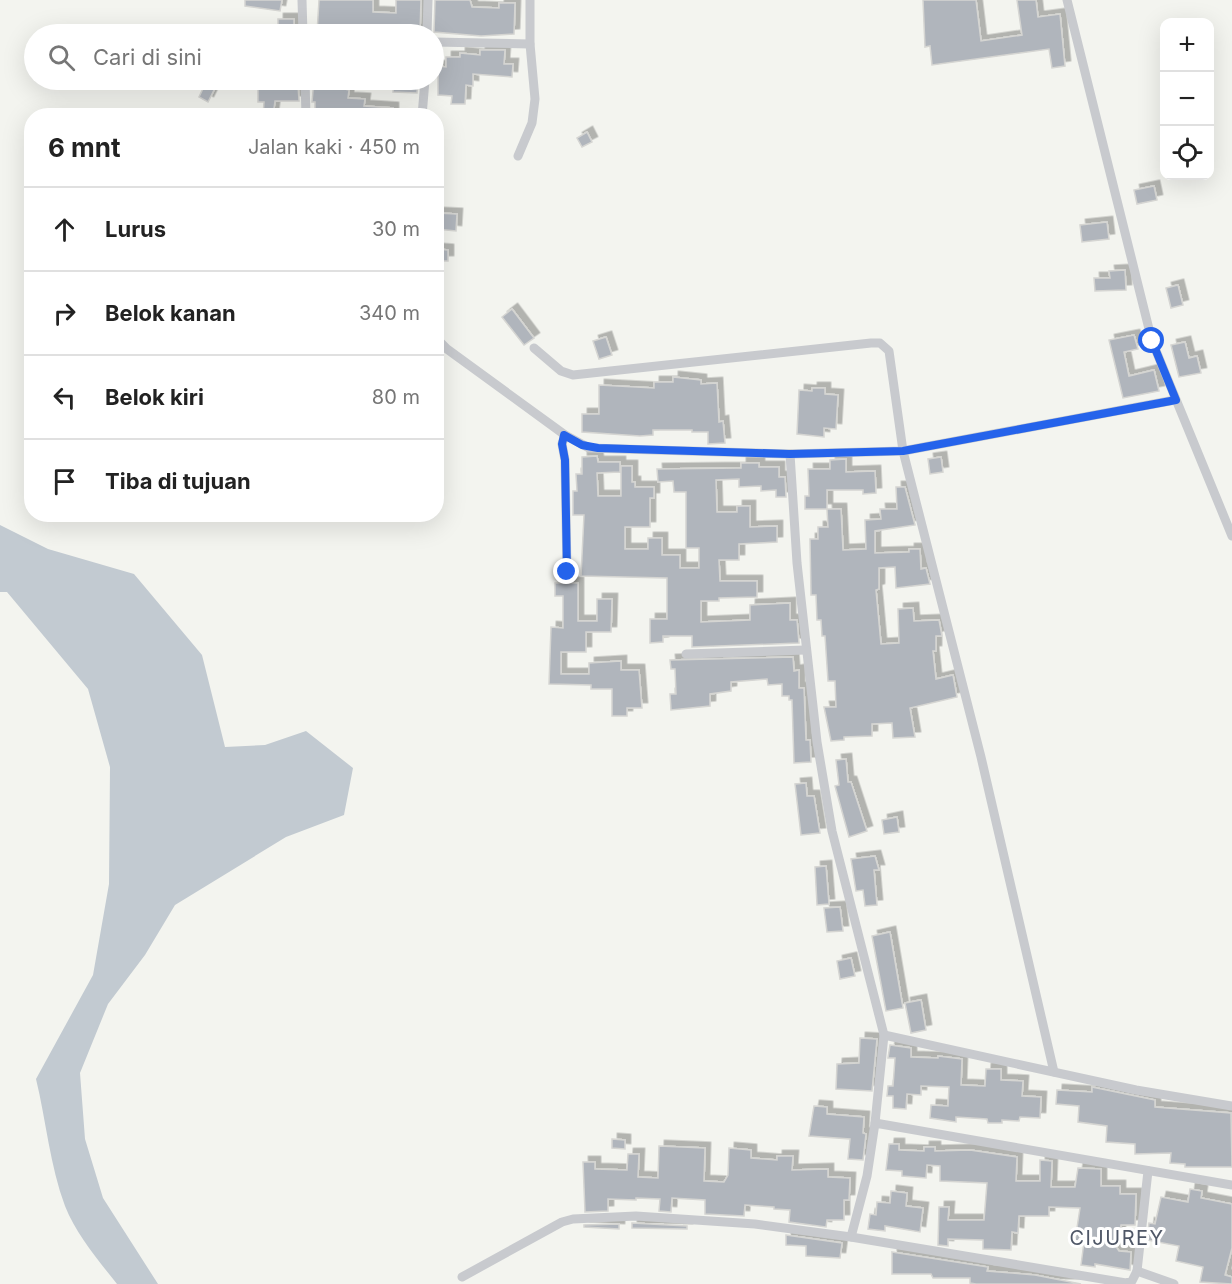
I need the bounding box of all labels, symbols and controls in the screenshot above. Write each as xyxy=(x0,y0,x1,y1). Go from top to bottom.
map controls xyxy=(1160,18,1214,180)
button: + xyxy=(1160,18,1214,72)
search box xyxy=(24,24,444,90)
icon: search xyxy=(45,41,78,74)
text: Cari di sini xyxy=(93,44,202,70)
button: − xyxy=(1160,72,1214,126)
button: locate xyxy=(1160,126,1214,180)
text: 6 mnt xyxy=(48,132,120,163)
text: Jalan kaki · 450 m xyxy=(248,135,420,159)
icon: ahead xyxy=(48,213,81,246)
text: Lurus xyxy=(105,216,166,242)
text: 30 m xyxy=(372,217,420,241)
icon: right xyxy=(48,297,81,330)
text: Belok kanan xyxy=(105,300,236,326)
text: 340 m xyxy=(359,301,420,325)
route start xyxy=(1138,327,1164,353)
icon: left xyxy=(48,381,81,414)
text: Belok kiri xyxy=(105,384,204,410)
text: 80 m xyxy=(372,385,420,409)
icon: arrive xyxy=(48,465,81,498)
text: Tiba di tujuan xyxy=(105,468,251,494)
route end xyxy=(553,558,579,584)
district label: CIJUREY xyxy=(1069,1226,1165,1250)

